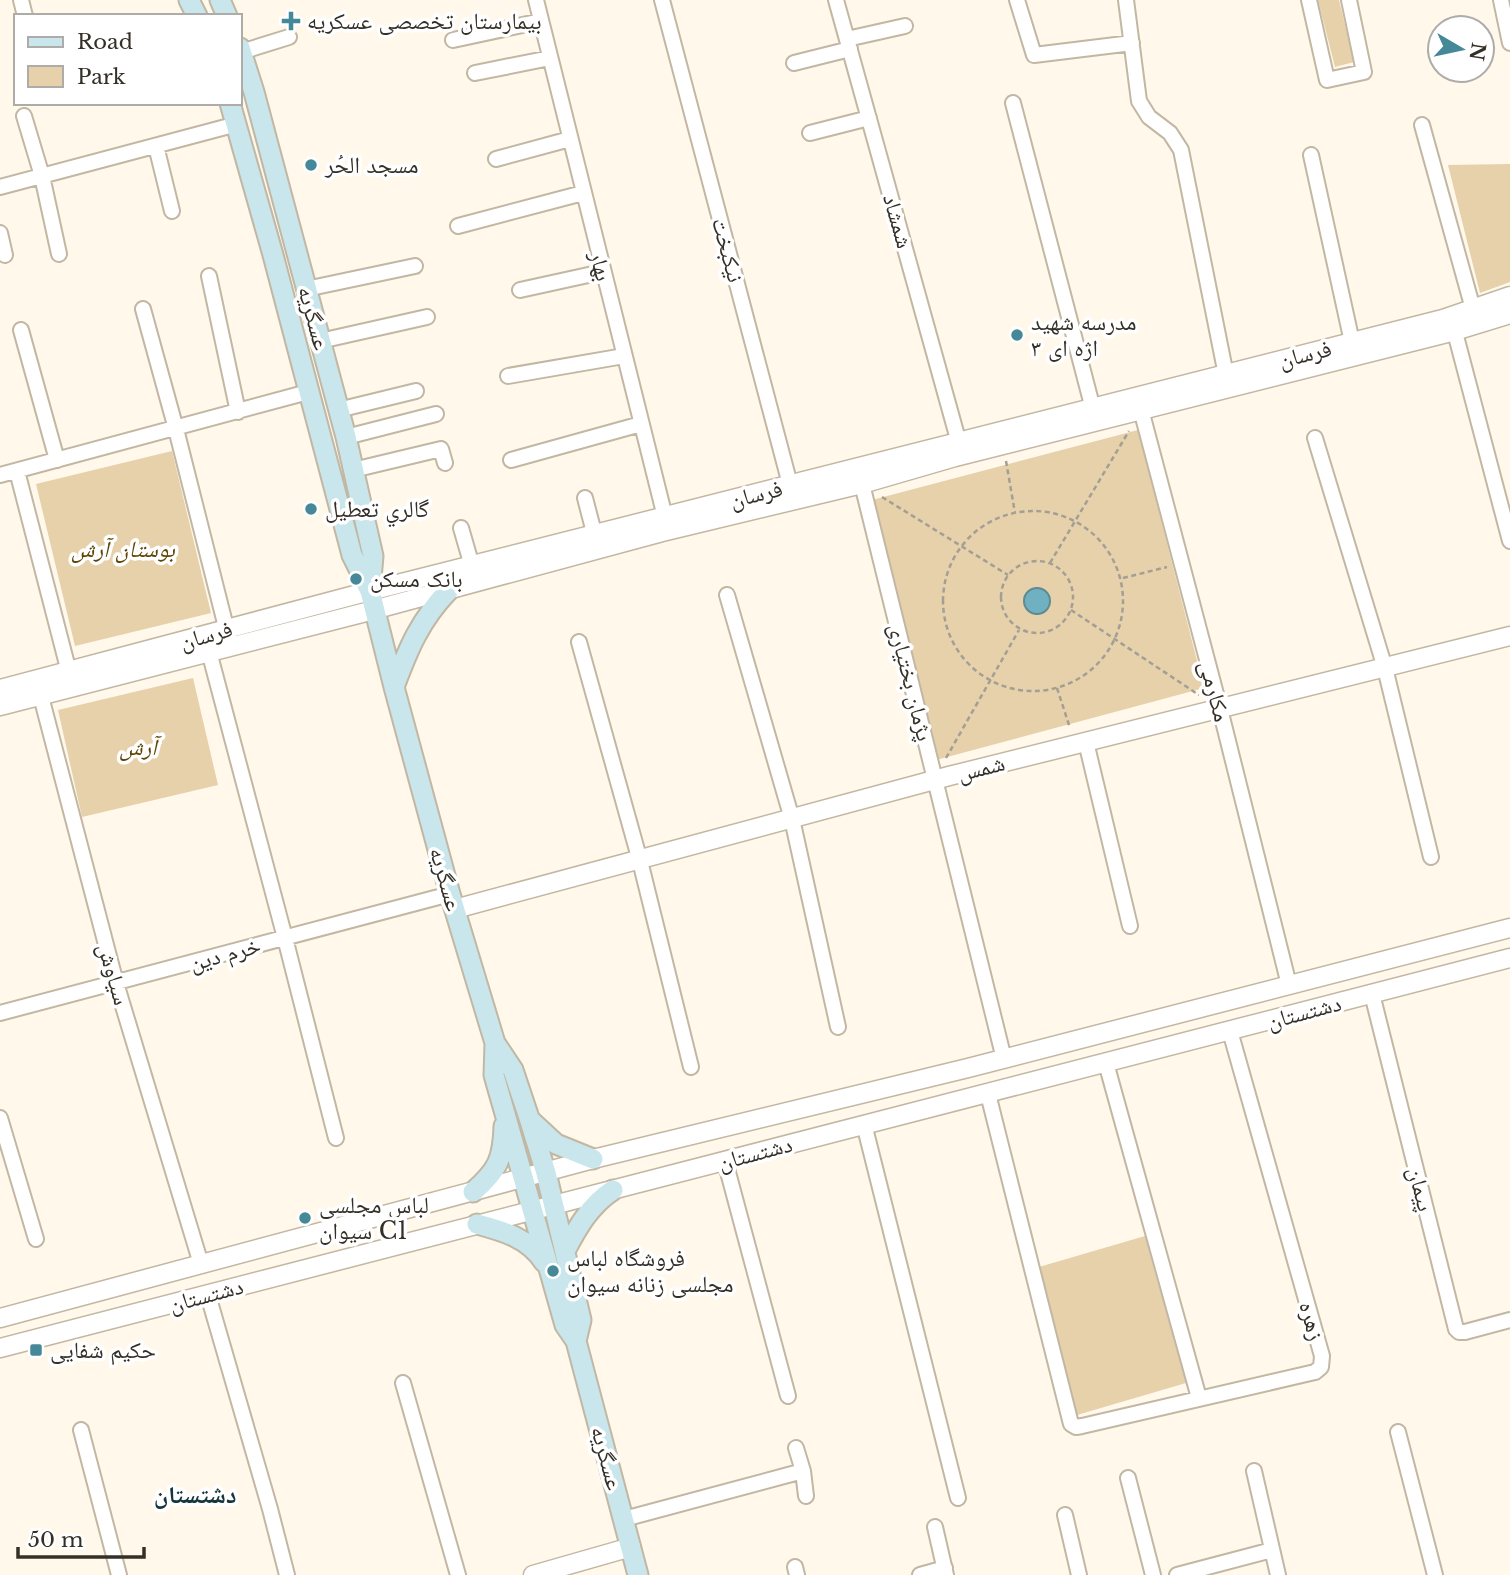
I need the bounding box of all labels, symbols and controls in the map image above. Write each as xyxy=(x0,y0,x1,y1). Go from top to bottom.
place label: بیمارستان تخصصی عسکریه xyxy=(307,7,542,35)
marker: بیمارستان تخصصی عسکریه xyxy=(281,11,301,31)
legend xyxy=(14,14,242,105)
north arrow xyxy=(1426,14,1496,84)
text: Road xyxy=(77,29,133,55)
text: N xyxy=(1465,41,1490,62)
text: Park xyxy=(77,64,126,90)
place label: مسجد الحُر xyxy=(324,151,419,179)
marker: مسجد الحُر xyxy=(303,157,319,173)
street label: شمشاد xyxy=(877,191,919,251)
street label: نیکبخت xyxy=(706,215,750,285)
street label: بهار xyxy=(584,247,618,284)
street label: عسگریه xyxy=(292,283,336,353)
place label: مدرسه شهید اژه ای ۳ xyxy=(1031,308,1136,362)
marker: مدرسه شهید اژه ای ۳ xyxy=(1009,327,1025,343)
street label: فرسان xyxy=(1276,334,1334,374)
street label: فرسان xyxy=(727,474,785,514)
place label: گالري تعطيل xyxy=(325,495,430,528)
marker: گالري تعطيل xyxy=(303,501,319,517)
park label: بوستان آرش xyxy=(71,535,176,564)
place label: بانک مسکن xyxy=(370,565,463,593)
marker: بانک مسکن xyxy=(348,571,364,587)
street label: فرسان xyxy=(177,615,235,655)
street label: پژمان بختیاری xyxy=(883,620,939,744)
street label: مکارمی xyxy=(1193,657,1237,725)
park label: آرش xyxy=(119,733,162,762)
street label: شمس xyxy=(954,749,1008,787)
street label: عسگریه xyxy=(424,844,469,914)
street label: خرم دین xyxy=(186,931,264,979)
street label: سیاوش xyxy=(92,940,136,1008)
street label: دشتستان xyxy=(1264,989,1344,1035)
street label: دشتستان xyxy=(715,1130,795,1176)
street label: پیمان xyxy=(1402,1164,1440,1214)
place label: لباس مجلسی سیوان C1 xyxy=(319,1191,429,1245)
marker: لباس مجلسی سیوان C1 xyxy=(297,1210,313,1226)
place label: فروشگاه لباس مجلسی زنانه سیوان xyxy=(567,1244,734,1298)
marker: فروشگاه لباس مجلسی زنانه سیوان xyxy=(545,1263,561,1279)
street label: دشتستان xyxy=(166,1272,246,1318)
street label: زهره xyxy=(1293,1298,1331,1344)
place label: حکیم شفایی xyxy=(50,1336,156,1366)
marker: حکیم شفایی xyxy=(28,1342,44,1358)
street label: عسگریه xyxy=(585,1423,629,1493)
district label: دشتستان xyxy=(154,1480,236,1509)
scale bar xyxy=(18,1516,144,1560)
text: 50 m xyxy=(28,1527,84,1553)

